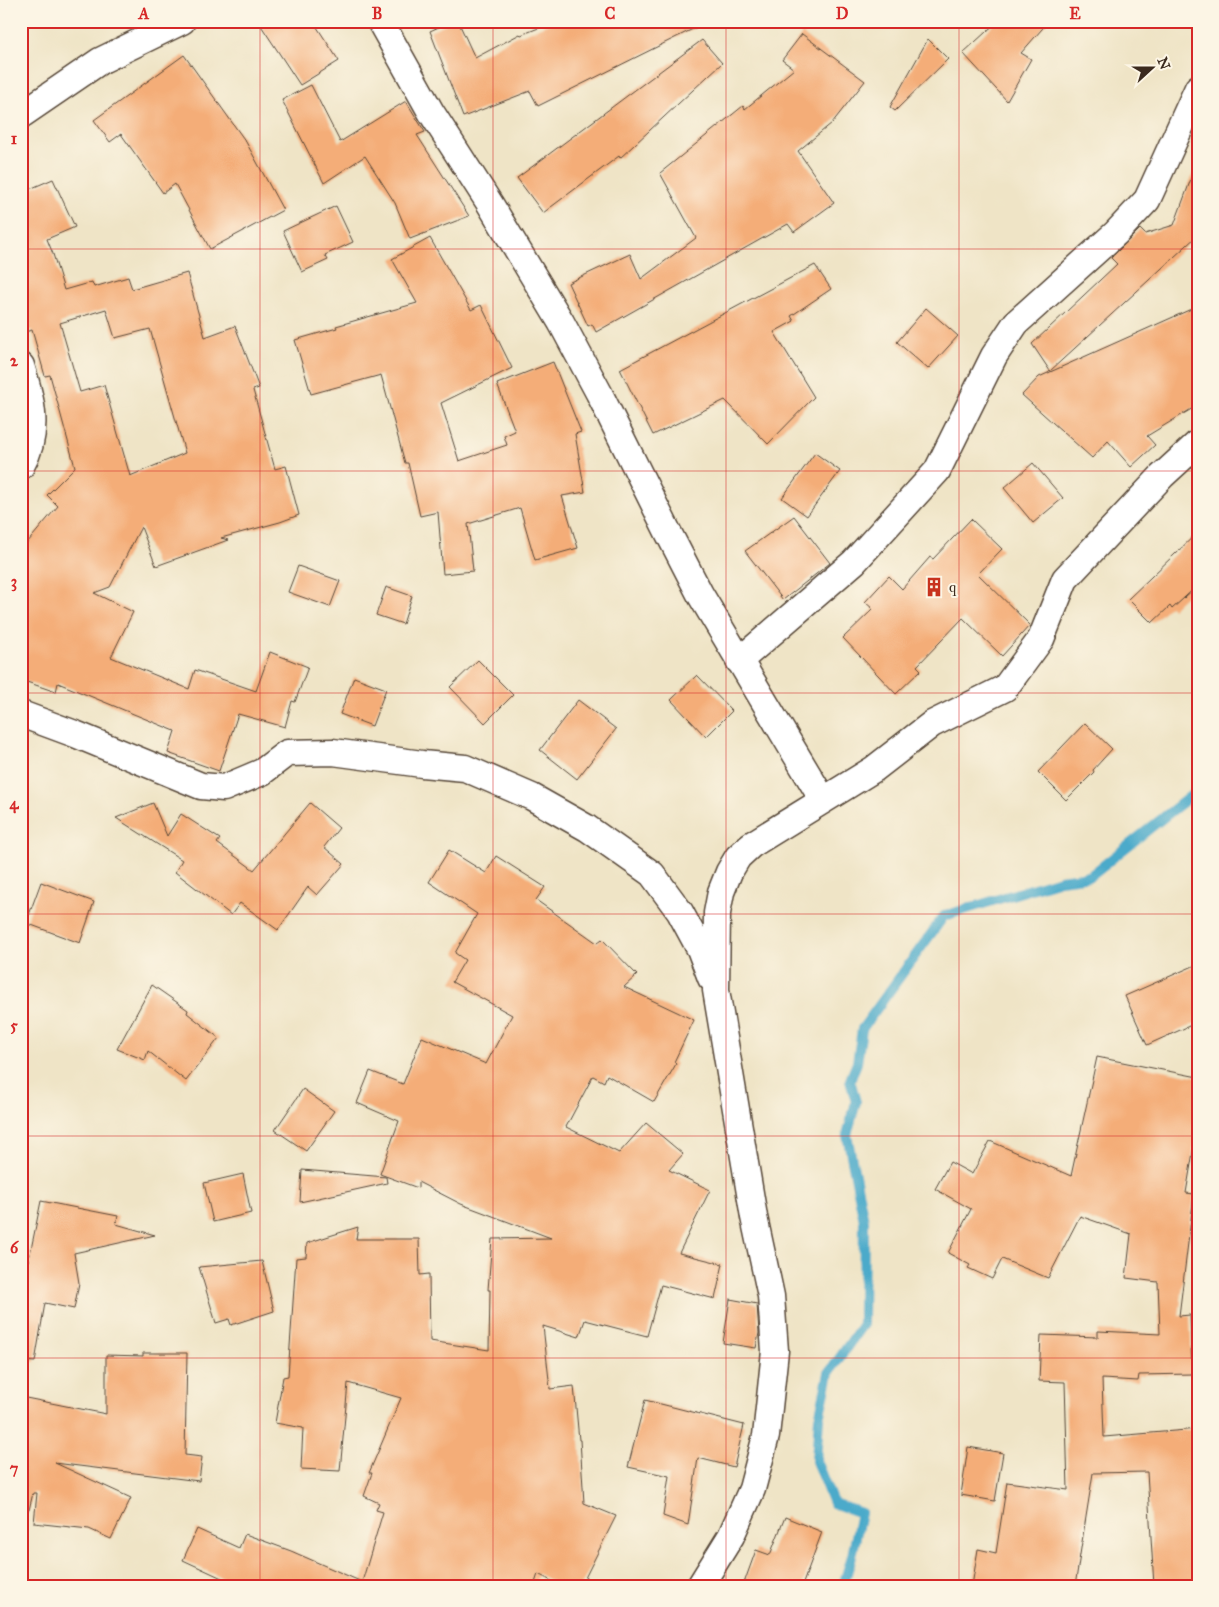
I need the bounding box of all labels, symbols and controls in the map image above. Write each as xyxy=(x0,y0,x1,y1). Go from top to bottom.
text: A xyxy=(138,4,150,23)
text: B xyxy=(372,4,382,23)
text: C xyxy=(605,4,616,23)
text: D xyxy=(836,4,849,23)
text: E xyxy=(1069,4,1081,23)
north arrow xyxy=(1126,42,1176,92)
text: N xyxy=(1154,55,1174,72)
text: 1 xyxy=(11,129,18,148)
text: 2 xyxy=(10,351,19,370)
text: 3 xyxy=(11,572,17,592)
building icon: q xyxy=(923,576,945,598)
place label: q xyxy=(949,578,957,597)
text: 4 xyxy=(10,794,20,814)
text: 5 xyxy=(10,1016,18,1035)
text: 6 xyxy=(10,1238,19,1257)
text: 7 xyxy=(10,1459,19,1478)

